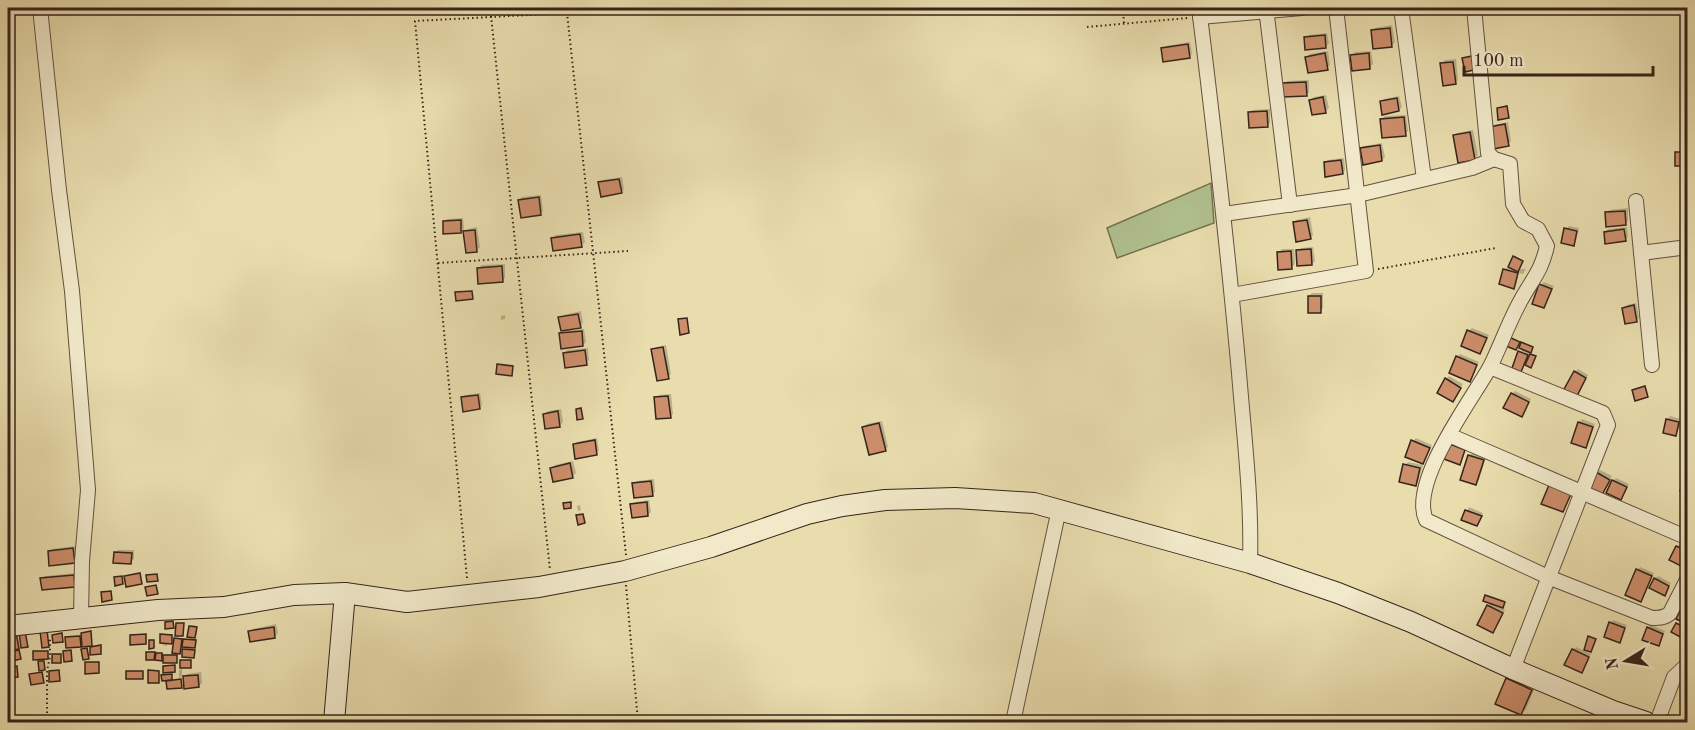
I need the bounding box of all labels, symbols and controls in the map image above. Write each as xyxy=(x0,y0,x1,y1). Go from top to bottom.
scale bar xyxy=(1464,39,1653,77)
text: 100 m xyxy=(1473,52,1524,70)
north arrow xyxy=(1596,631,1656,691)
text: N xyxy=(1604,655,1622,671)

